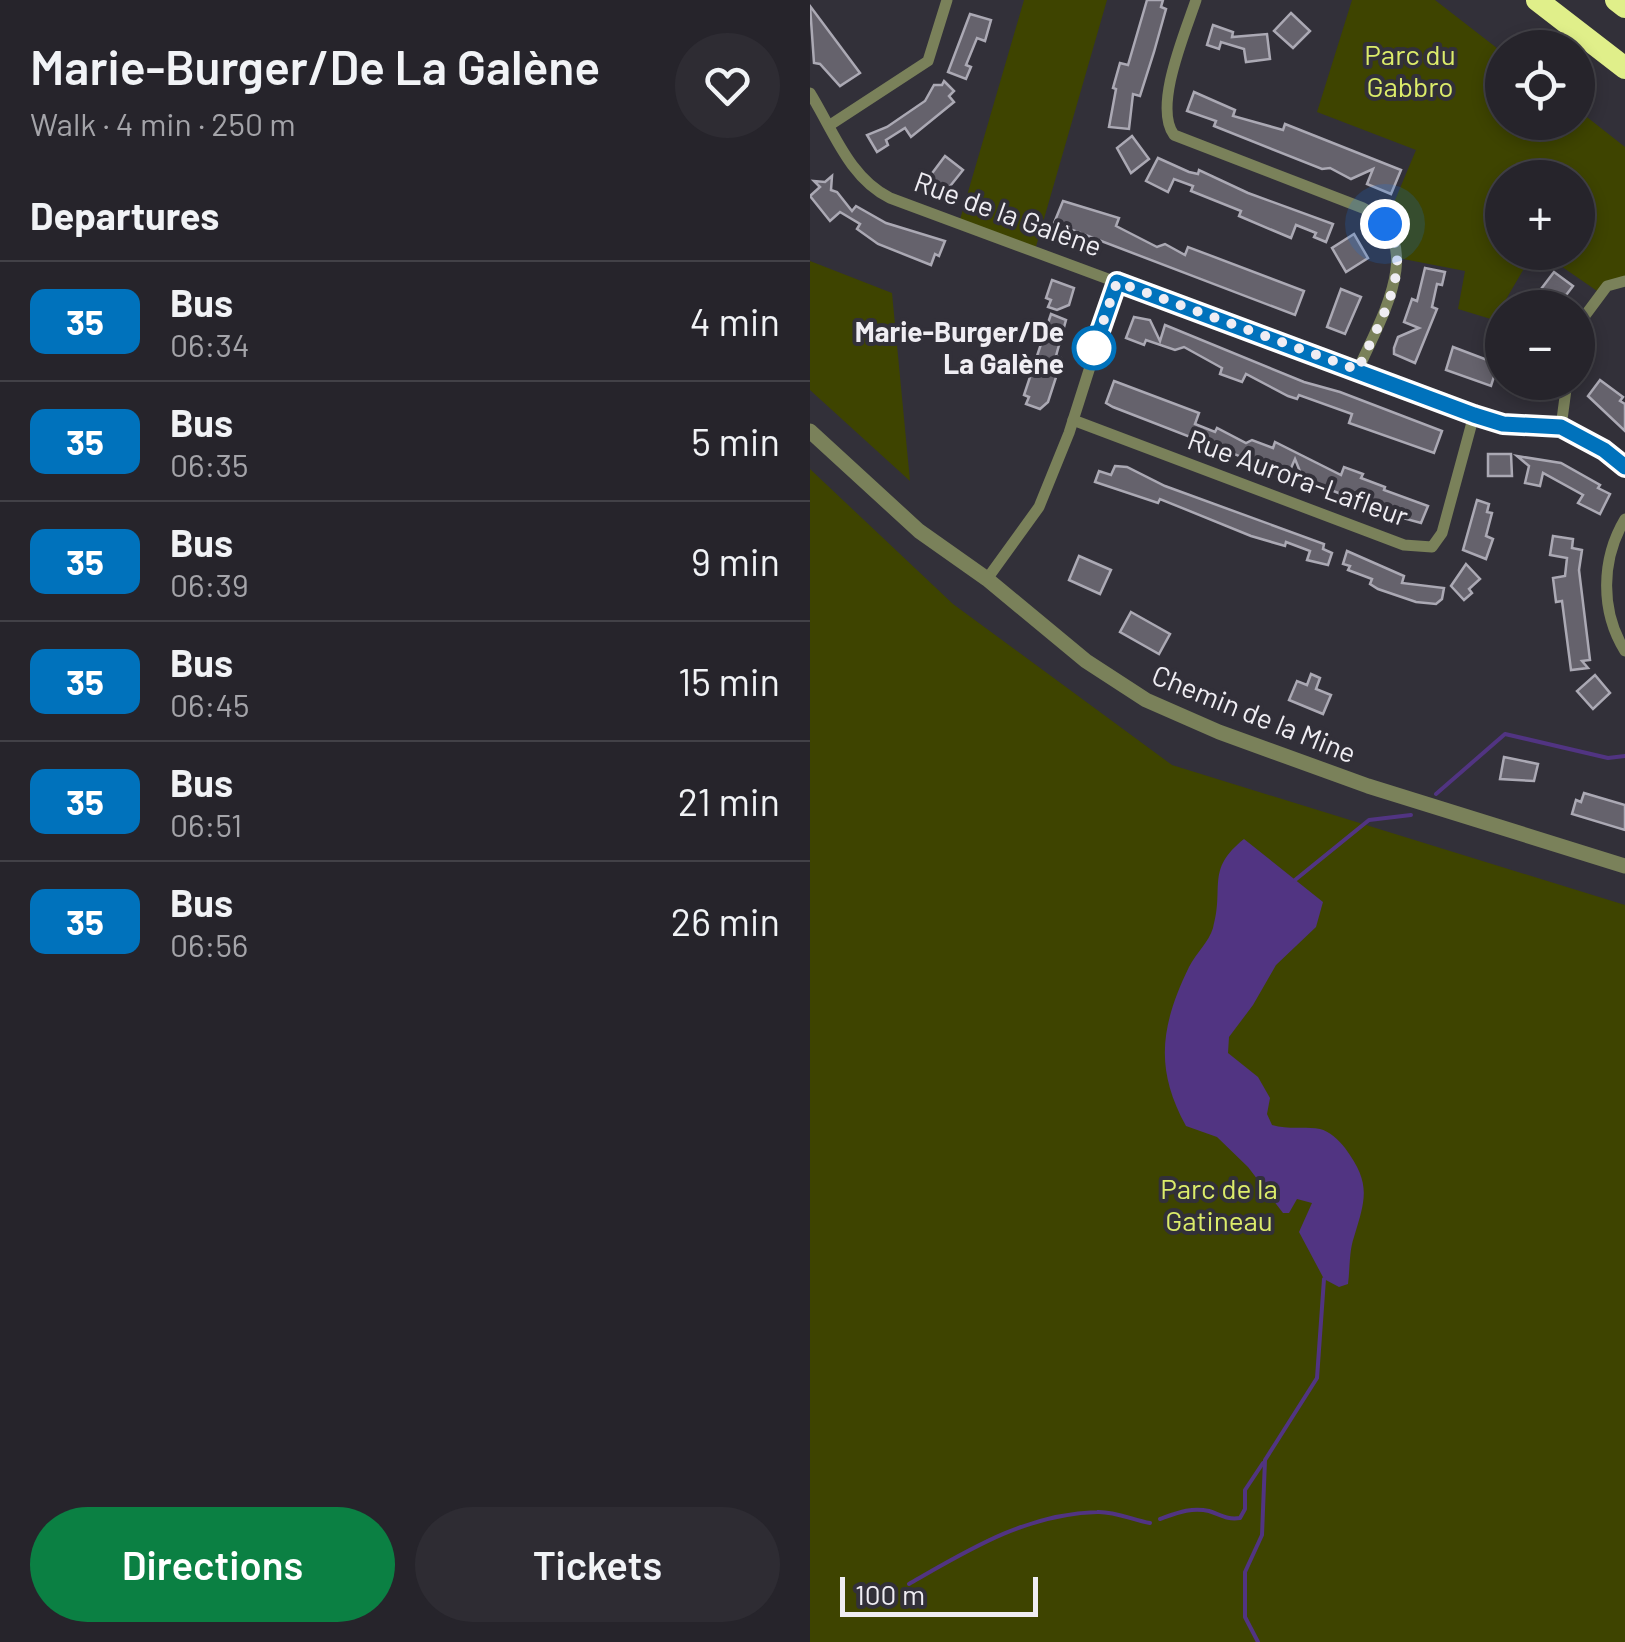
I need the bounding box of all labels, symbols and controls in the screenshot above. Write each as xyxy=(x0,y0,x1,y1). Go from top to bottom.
map controls xyxy=(1485,30,1595,400)
button: locate xyxy=(1485,30,1595,140)
button: heart xyxy=(675,33,780,138)
text: Marie-Burger/De La Galène xyxy=(30,37,600,95)
park label: Parc du Gabbro xyxy=(1364,37,1456,103)
text: Walk · 4 min · 250 m xyxy=(30,104,296,142)
button: + xyxy=(1485,160,1595,270)
street label: Rue de la Galène xyxy=(910,163,1107,263)
text: Departures xyxy=(30,192,219,238)
your location xyxy=(1360,199,1410,249)
text: Bus xyxy=(170,279,233,325)
button: − xyxy=(1485,290,1595,400)
text: 4 min xyxy=(690,298,780,344)
text: 35 xyxy=(66,300,104,342)
place label: Marie-Burger/De La Galène xyxy=(855,314,1064,380)
text: 06:34 xyxy=(170,325,250,363)
marker: Marie-Burger/De La Galène xyxy=(1073,327,1115,369)
text: Bus xyxy=(170,399,233,445)
text: 5 min xyxy=(691,418,780,464)
text: 35 xyxy=(66,420,104,462)
street label: Rue Aurora-Lafleur xyxy=(1183,421,1413,533)
text: 06:35 xyxy=(170,445,248,483)
text: Bus xyxy=(170,519,233,565)
text: 9 min xyxy=(691,538,780,584)
text: 35 xyxy=(66,540,104,582)
text: 06:39 xyxy=(170,565,249,603)
text: Bus xyxy=(170,639,233,685)
street label: Chemin de la Mine xyxy=(1147,657,1361,769)
text: 15 min xyxy=(678,658,780,704)
text: 35 xyxy=(66,660,104,702)
text: 06:45 xyxy=(170,685,250,723)
text: Bus xyxy=(170,759,233,805)
text: 21 min xyxy=(678,778,780,824)
text: 35 xyxy=(66,780,104,822)
text: 06:51 xyxy=(170,805,242,843)
text: Bus xyxy=(170,879,233,925)
text: 26 min xyxy=(671,898,780,944)
text: 35 xyxy=(66,900,104,942)
text: 06:56 xyxy=(170,925,248,963)
park label: Parc de la Gatineau xyxy=(1160,1171,1278,1237)
button: Directions xyxy=(30,1507,395,1622)
button: Tickets xyxy=(415,1507,780,1622)
scale bar xyxy=(840,1572,1038,1616)
text: 100 m xyxy=(855,1577,925,1611)

